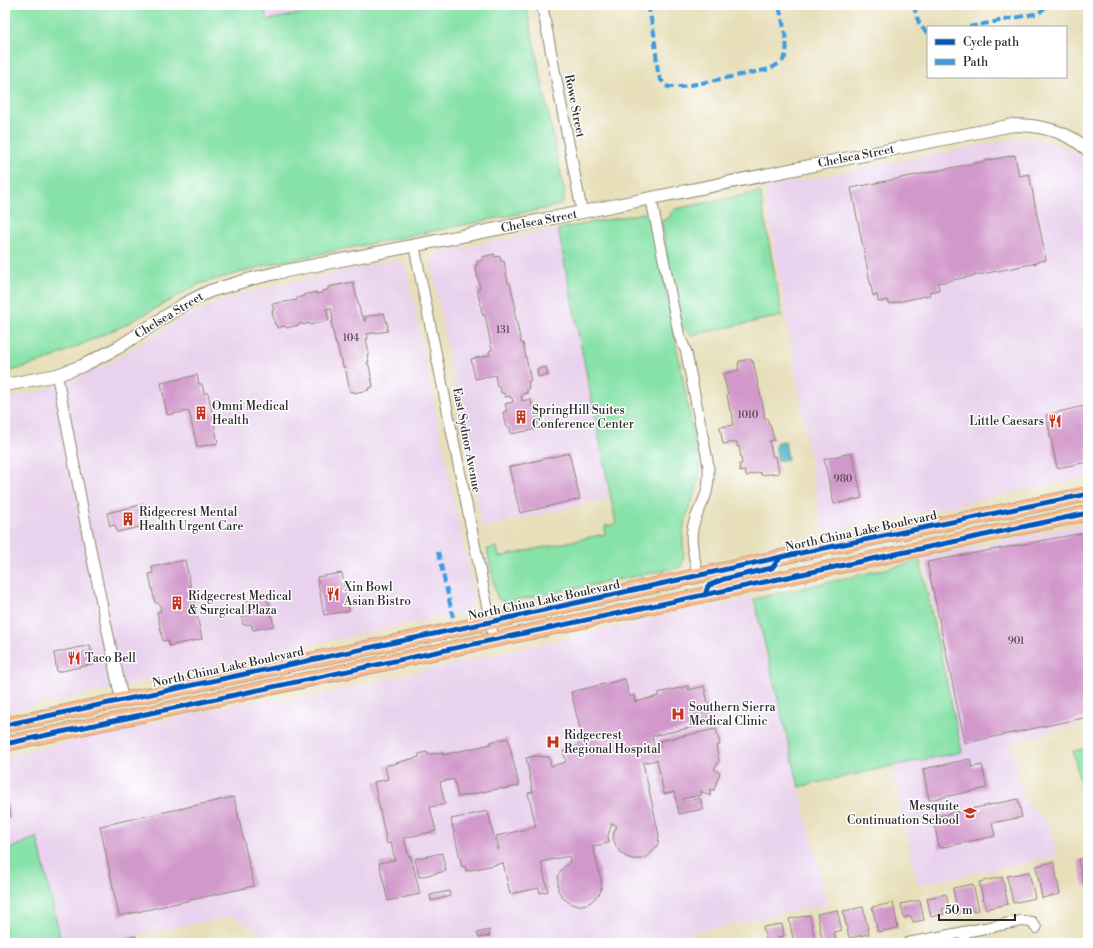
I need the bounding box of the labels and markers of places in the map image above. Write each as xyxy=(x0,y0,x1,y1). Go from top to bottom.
place label: Omni Medical Health xyxy=(212,399,289,428)
place label: SpringHill Suites Conference Center xyxy=(532,403,634,432)
building icon: Omni Medical Health xyxy=(193,405,209,421)
building icon: SpringHill Suites Conference Center xyxy=(513,409,529,425)
restaurant icon: Little Caesars xyxy=(1047,413,1063,429)
place label: Little Caesars xyxy=(969,414,1044,429)
place label: Ridgecrest Mental Health Urgent Care xyxy=(139,505,243,534)
building icon: Ridgecrest Mental Health Urgent Care xyxy=(120,511,136,527)
place label: Xin Bowl Asian Bistro xyxy=(343,580,411,609)
restaurant icon: Xin Bowl Asian Bistro xyxy=(325,586,341,602)
place label: Ridgecrest Medical & Surgical Plaza xyxy=(188,589,292,618)
building icon: Ridgecrest Medical & Surgical Plaza xyxy=(169,595,185,611)
restaurant icon: Taco Bell xyxy=(66,650,82,666)
place label: Taco Bell xyxy=(85,651,136,666)
place label: Southern Sierra Medical Clinic xyxy=(689,700,777,729)
hospital icon: Southern Sierra Medical Clinic xyxy=(670,706,686,722)
place label: Ridgecrest Regional Hospital xyxy=(564,728,661,757)
hospital icon: Ridgecrest Regional Hospital xyxy=(545,734,561,750)
place label: Mesquite Continuation School xyxy=(847,799,959,828)
school or university icon: Mesquite Continuation School xyxy=(962,805,978,821)

